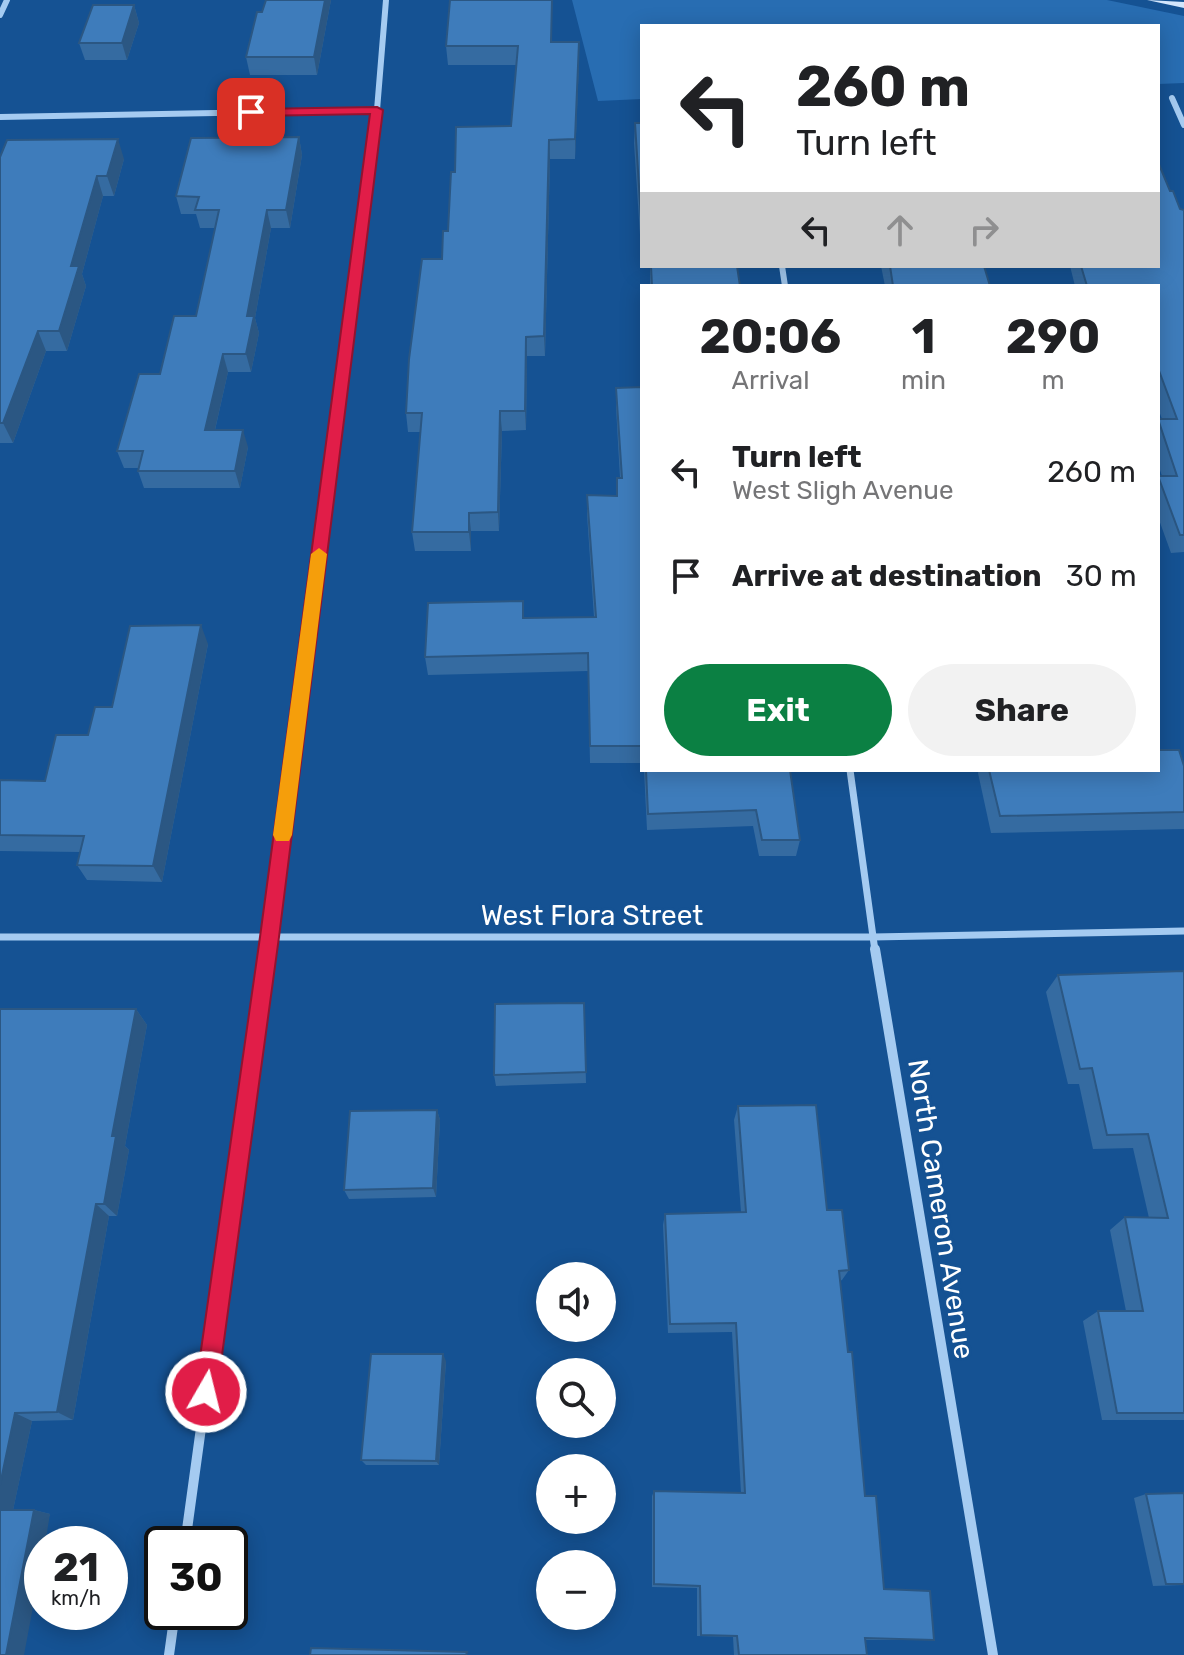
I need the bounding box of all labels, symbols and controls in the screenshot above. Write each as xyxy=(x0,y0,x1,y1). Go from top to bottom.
text: 260 m xyxy=(796,54,970,120)
icon: left xyxy=(664,56,768,160)
pin xyxy=(217,78,285,146)
icon: arrive xyxy=(229,90,273,134)
text: Turn left xyxy=(796,121,937,164)
icon: left xyxy=(794,208,838,252)
icon: ahead xyxy=(878,208,922,252)
icon: right xyxy=(962,208,1006,252)
text: 20:06 xyxy=(700,308,841,365)
text: 1 xyxy=(912,308,935,365)
text: 290 xyxy=(1006,308,1100,365)
text: Arrival xyxy=(731,365,810,396)
text: min xyxy=(901,365,946,396)
text: m xyxy=(1041,365,1065,396)
text: Turn left xyxy=(732,439,862,475)
icon: left xyxy=(664,450,708,494)
text: 260 m xyxy=(1047,454,1136,490)
text: West Sligh Avenue xyxy=(732,475,954,506)
icon: arrive xyxy=(664,554,708,598)
text: Arrive at destination xyxy=(732,558,1042,594)
text: 30 m xyxy=(1066,558,1137,594)
button: Exit xyxy=(664,664,892,756)
button: Share xyxy=(908,664,1136,756)
street label: West Flora Street xyxy=(481,899,703,932)
street label: North Cameron Avenue xyxy=(901,1057,981,1361)
map controls xyxy=(536,1262,616,1630)
button: sound xyxy=(536,1262,616,1342)
position arrow xyxy=(164,1350,248,1434)
button: search xyxy=(536,1358,616,1438)
button: + xyxy=(536,1454,616,1534)
speed limit sign: 30 xyxy=(144,1526,248,1630)
text: 21 xyxy=(53,1544,99,1591)
button: − xyxy=(536,1550,616,1630)
text: km/h xyxy=(51,1586,101,1610)

